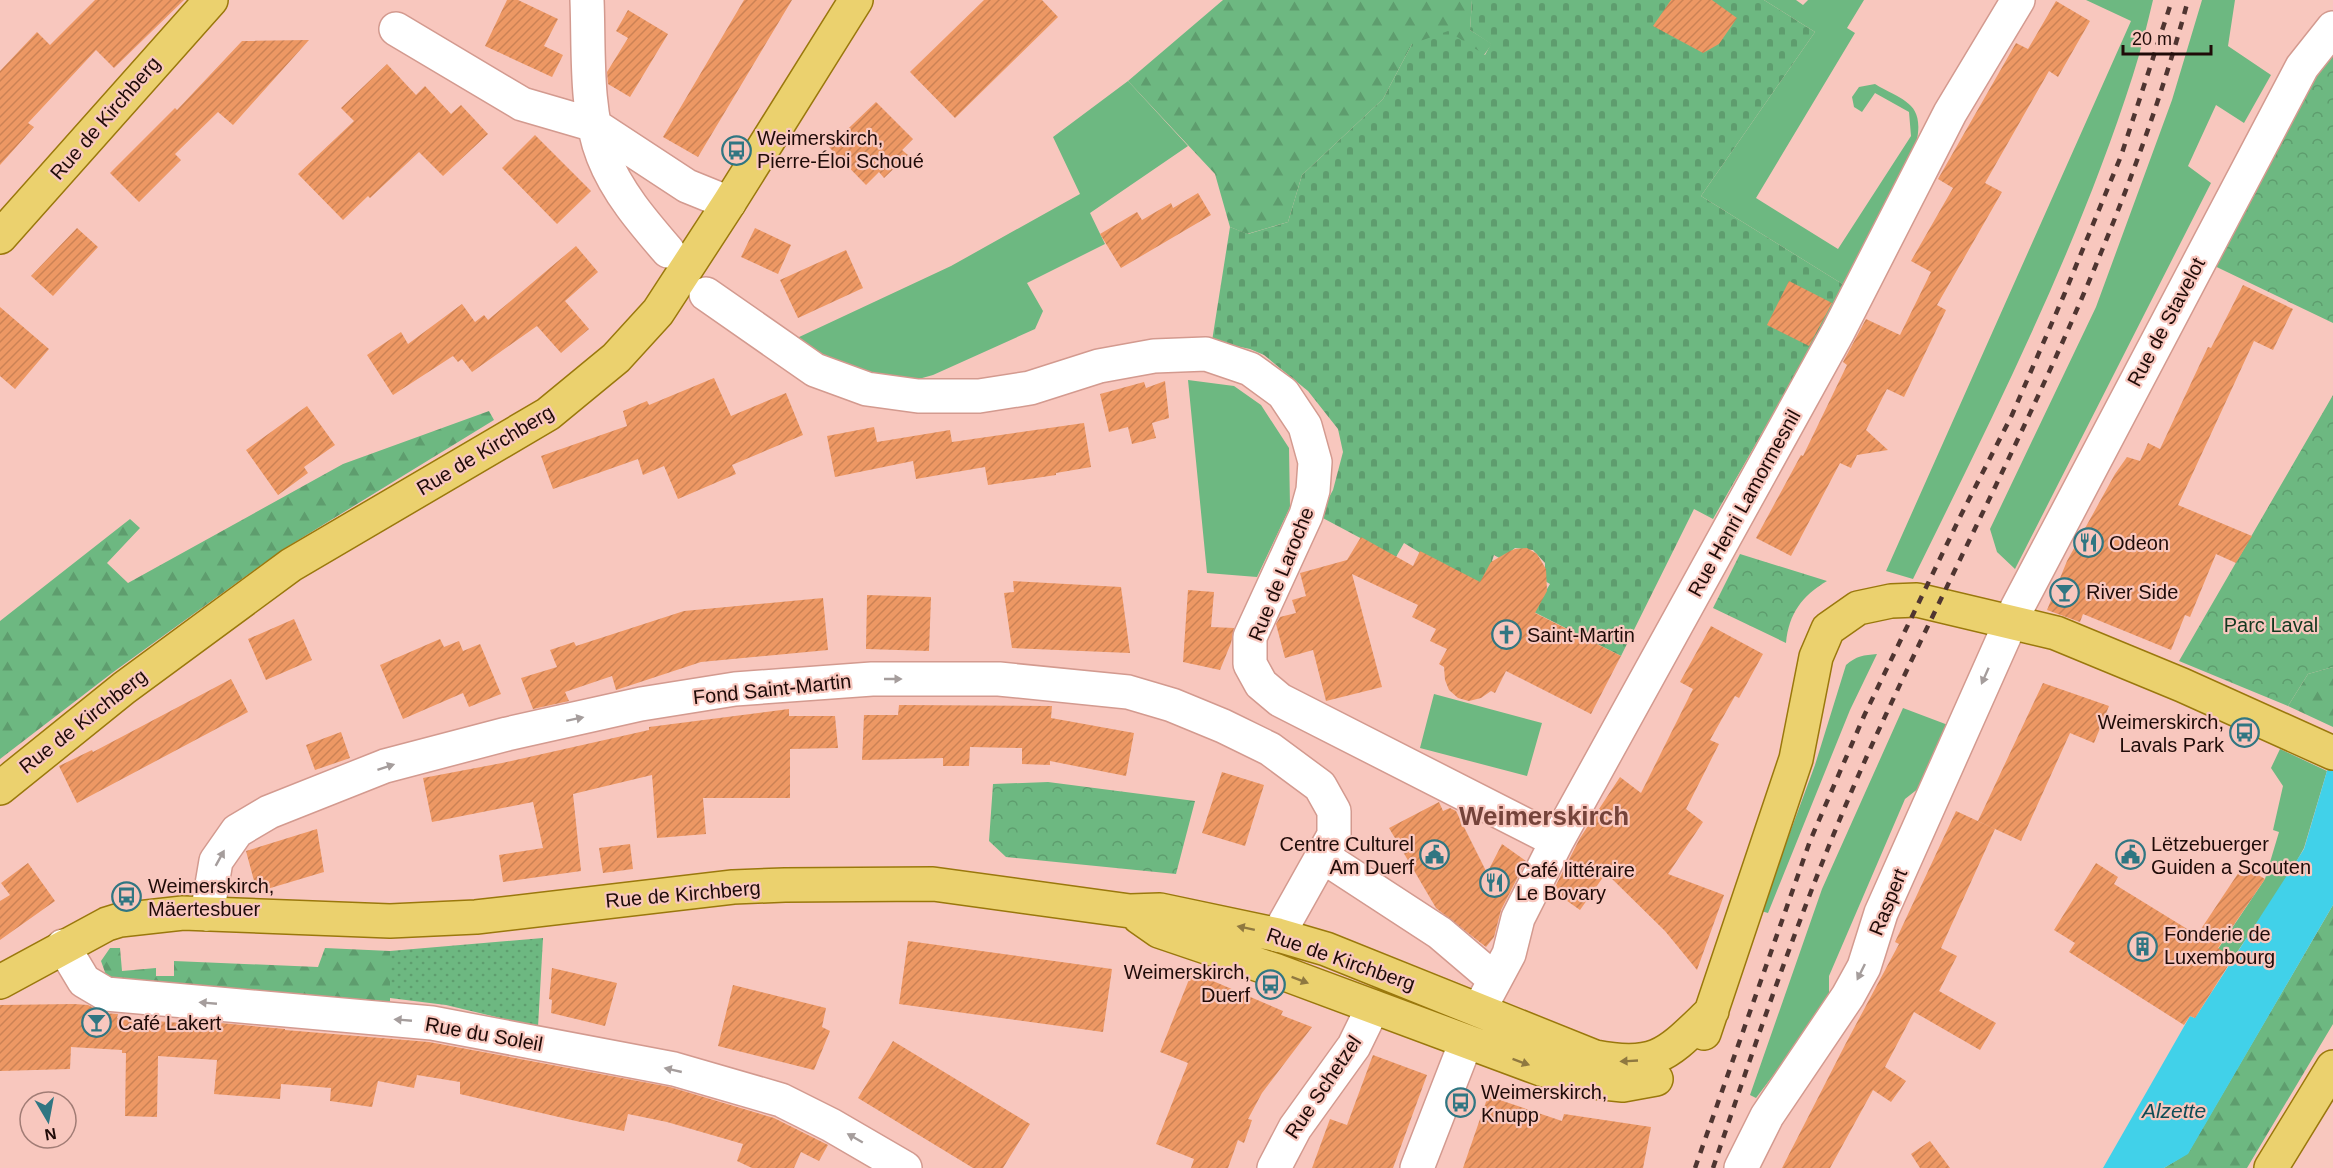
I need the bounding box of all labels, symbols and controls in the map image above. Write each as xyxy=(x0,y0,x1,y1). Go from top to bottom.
scale bar xyxy=(2123,18,2212,56)
text: 20 m xyxy=(2132,29,2172,49)
street label: Rue de Kirchberg xyxy=(46,52,164,184)
place label: Weimerskirch, Pierre-Éloi Schoué xyxy=(757,127,924,172)
bus stop icon: Weimerskirch, Pierre-Éloi Schoué xyxy=(720,134,752,166)
street label: Rue de Stavelot xyxy=(2123,254,2209,390)
street label: Rue de Kirchberg xyxy=(413,400,557,500)
street label: Rue Henri Lamormesnil xyxy=(1683,406,1805,600)
street label: Rue de Laroche xyxy=(1244,504,1318,644)
restaurant icon: Odeon xyxy=(2072,527,2104,559)
place label: Odeon xyxy=(2109,532,2169,554)
bar icon: River Side xyxy=(2049,576,2081,608)
place label: River Side xyxy=(2086,581,2178,603)
park label: Parc Laval xyxy=(2224,614,2318,636)
church icon: Saint-Martin xyxy=(1490,619,1522,651)
place label: Saint-Martin xyxy=(1527,624,1635,646)
street label: Rue de Kirchberg xyxy=(15,664,151,778)
one-way arrow xyxy=(1980,667,1989,685)
street label: Fond Saint-Martin xyxy=(692,670,852,708)
one-way arrow xyxy=(883,674,902,684)
place label: Weimerskirch, Lavals Park xyxy=(2098,711,2225,756)
one-way arrow xyxy=(566,713,584,723)
bus stop icon: Weimerskirch, Lavals Park xyxy=(2229,717,2261,749)
one-way arrow xyxy=(377,761,395,771)
district label: Weimerskirch xyxy=(1459,801,1629,831)
place label: Centre Culturel Am Duerf xyxy=(1279,833,1414,878)
place label: Lëtzebuerger Guiden a Scouten xyxy=(2151,833,2311,878)
public building icon: Centre Culturel Am Duerf xyxy=(1419,839,1451,871)
public building icon: Lëtzebuerger Guiden a Scouten xyxy=(2114,839,2146,871)
one-way arrow xyxy=(214,849,224,867)
place label: Café littéraire Le Bovary xyxy=(1516,859,1635,904)
street label: Raspert xyxy=(1865,865,1911,939)
restaurant icon: Café littéraire Le Bovary xyxy=(1479,866,1511,898)
place label: Weimerskirch, Mäertesbuer xyxy=(148,875,274,920)
street label: Rue de Kirchberg xyxy=(605,876,761,912)
bus stop icon: Weimerskirch, Mäertesbuer xyxy=(111,881,143,913)
one-way arrow xyxy=(1236,923,1255,932)
street label: Rue de Kirchberg xyxy=(1264,923,1418,995)
place label: Fonderie de Luxembourg xyxy=(2164,923,2275,968)
building icon: Fonderie de Luxembourg xyxy=(2127,930,2159,962)
place label: Weimerskirch, Duerf xyxy=(1124,961,1250,1006)
one-way arrow xyxy=(1856,963,1865,980)
bus stop icon: Weimerskirch, Duerf xyxy=(1255,968,1287,1000)
one-way arrow xyxy=(1291,975,1309,985)
one-way arrow xyxy=(199,998,218,1008)
bar icon: Café Lakert xyxy=(81,1007,113,1039)
place label: Café Lakert xyxy=(118,1012,222,1034)
street label: Rue du Soleil xyxy=(424,1013,544,1055)
one-way arrow xyxy=(393,1015,412,1025)
street label: Rue Schetzel xyxy=(1281,1032,1365,1142)
one-way arrow xyxy=(1619,1057,1638,1066)
one-way arrow xyxy=(1512,1058,1530,1067)
one-way arrow xyxy=(664,1064,683,1074)
place label: Weimerskirch, Knupp xyxy=(1481,1081,1607,1126)
bus stop icon: Weimerskirch, Knupp xyxy=(1444,1087,1476,1119)
north arrow xyxy=(18,1090,78,1150)
water label: Alzette xyxy=(2140,1099,2206,1122)
text: N xyxy=(43,1125,58,1144)
one-way arrow xyxy=(847,1133,863,1144)

